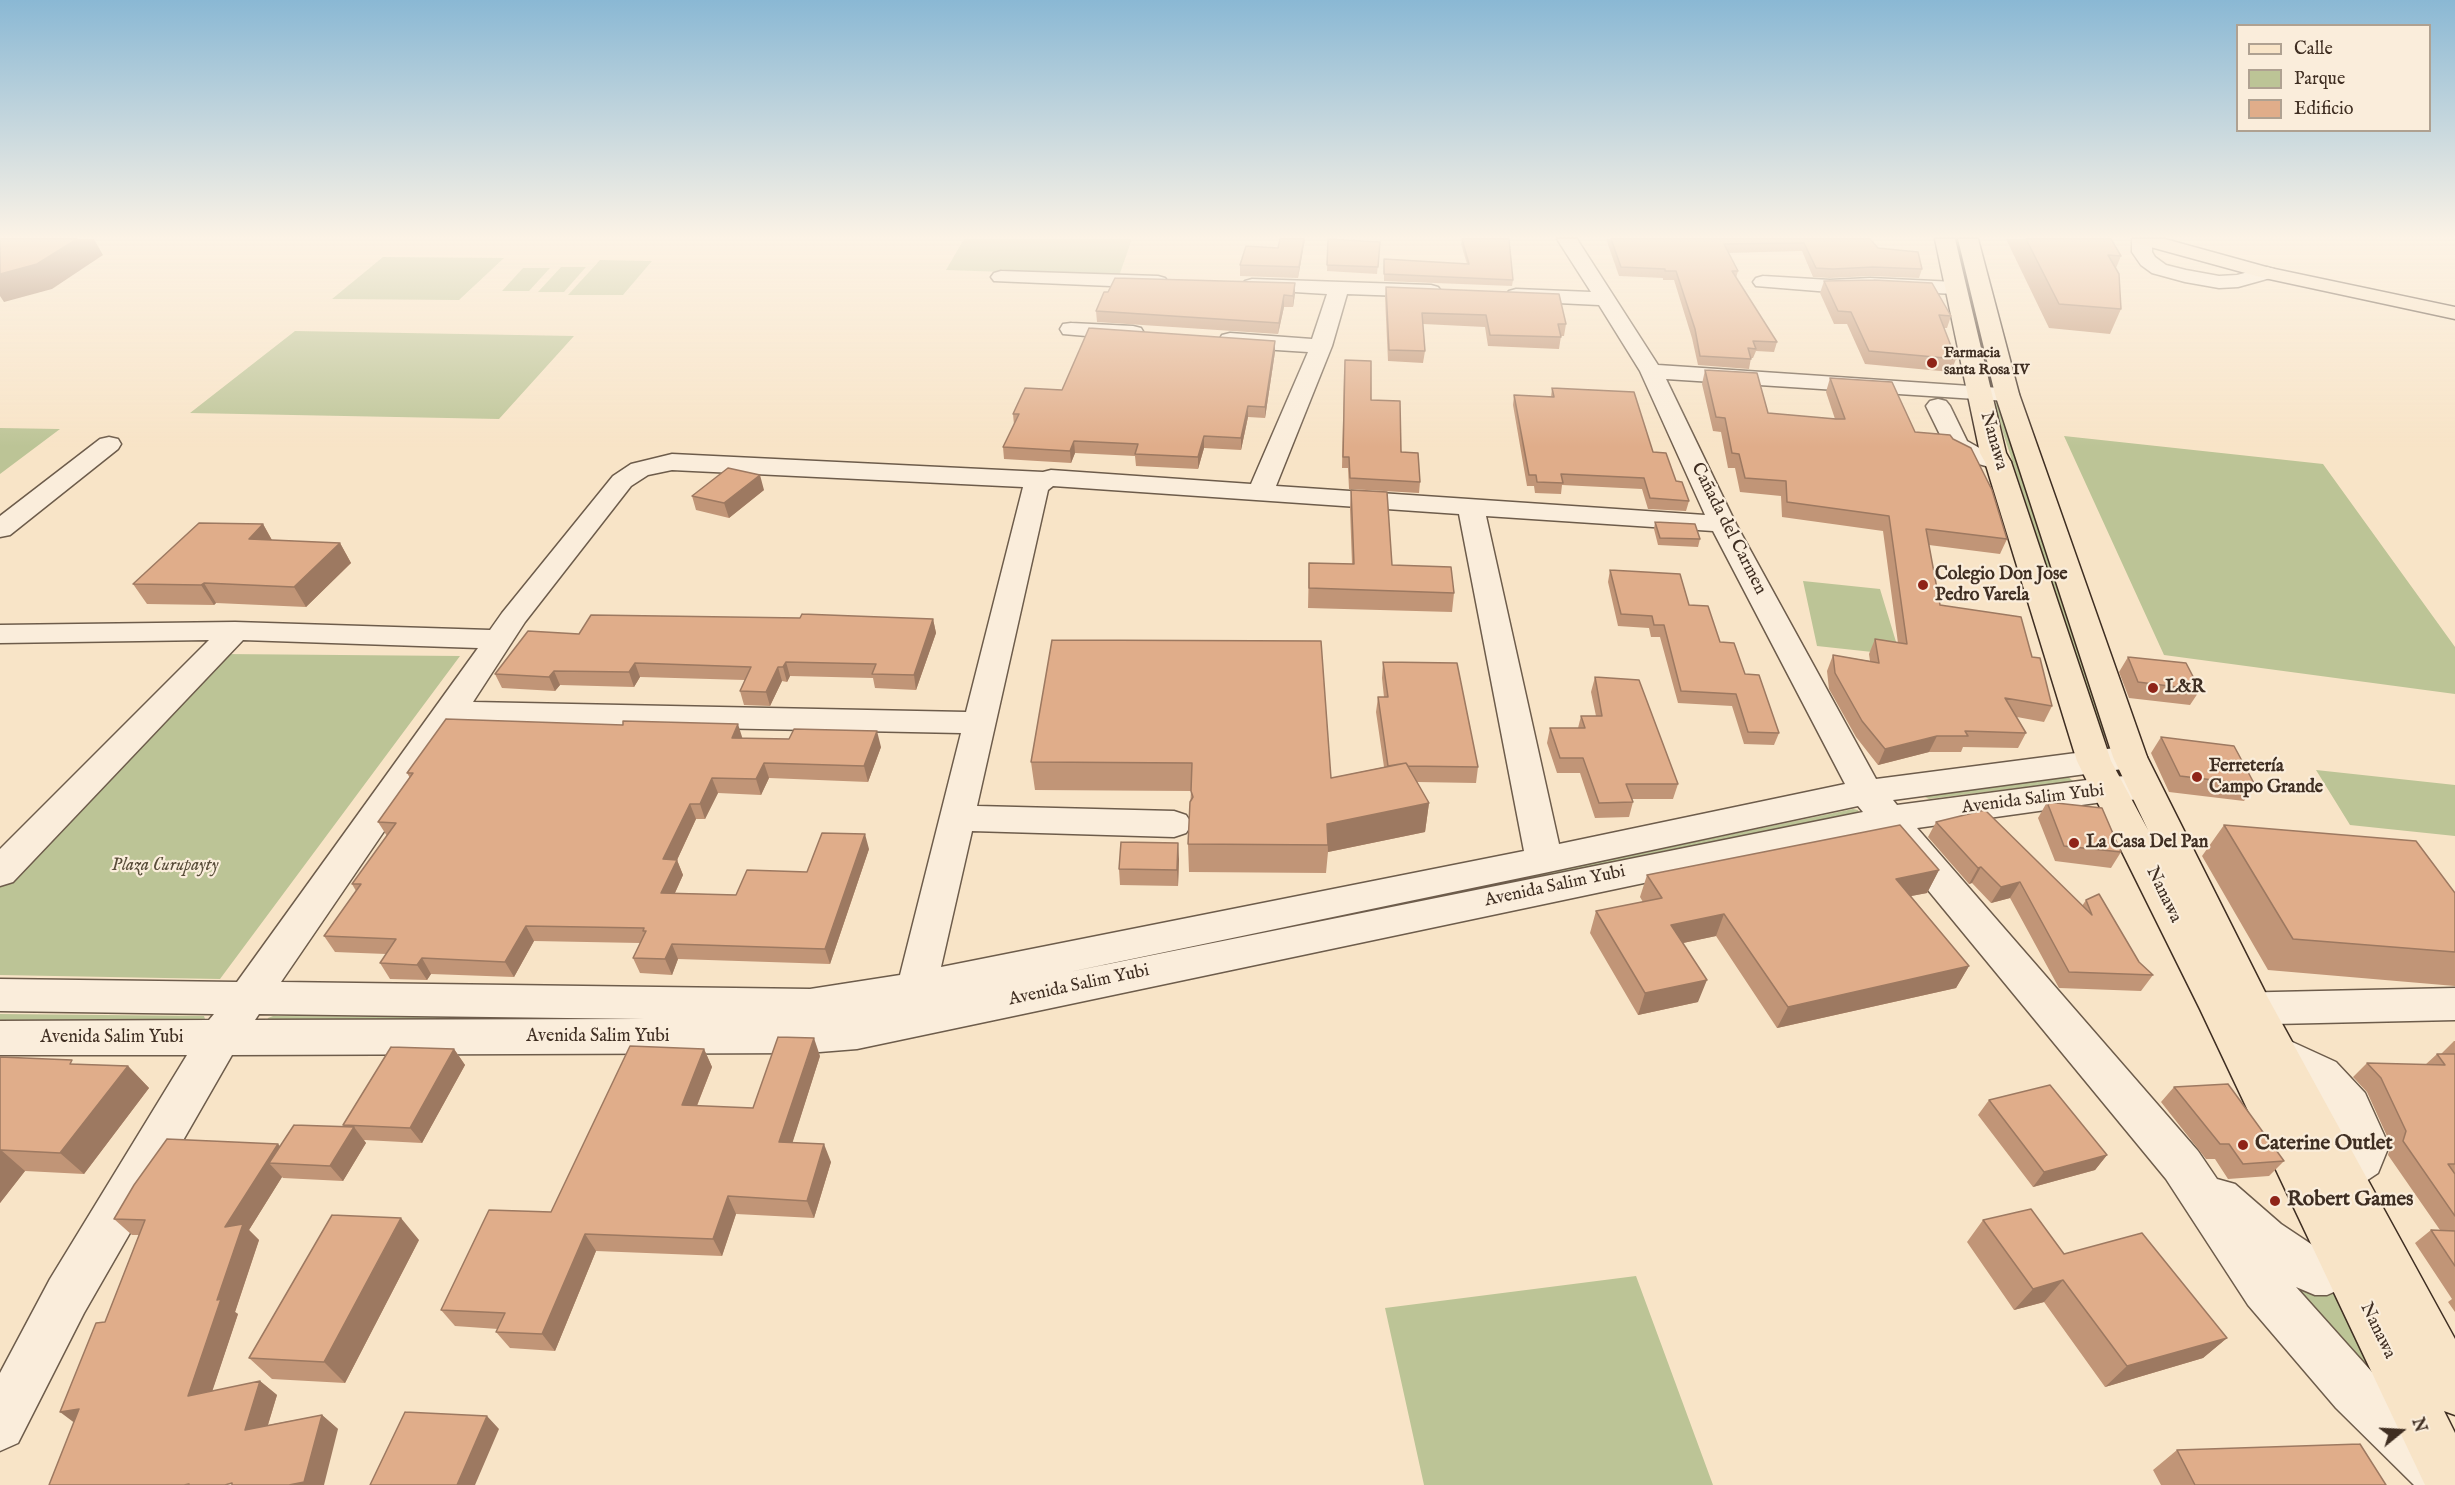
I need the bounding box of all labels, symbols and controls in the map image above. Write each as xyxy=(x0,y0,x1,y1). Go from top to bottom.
legend xyxy=(2236,24,2431,132)
text: Calle xyxy=(2294,38,2333,61)
text: Parque xyxy=(2294,68,2345,91)
text: Edificio xyxy=(2294,98,2354,121)
place label: Farmacia santa Rosa IV xyxy=(1944,345,2029,380)
marker: Farmacia santa Rosa IV xyxy=(1925,356,1939,370)
street label: Nanawa xyxy=(1974,409,2012,473)
street label: Cañada del Carmen xyxy=(1685,460,1771,598)
place label: Colegio Don Jose Pedro Varela xyxy=(1935,564,2067,606)
marker: Colegio Don Jose Pedro Varela xyxy=(1916,578,1930,592)
place label: L&R xyxy=(2165,677,2205,699)
marker: L&R xyxy=(2146,681,2160,695)
place label: Ferretería Campo Grande xyxy=(2209,756,2323,798)
marker: Ferretería Campo Grande xyxy=(2190,770,2204,784)
street label: Avenida Salim Yubi xyxy=(1961,781,2105,819)
place label: La Casa Del Pan xyxy=(2086,832,2208,854)
marker: La Casa Del Pan xyxy=(2067,836,2081,850)
park label: Plaza Curupayty xyxy=(112,855,218,877)
street label: Avenida Salim Yubi xyxy=(1483,862,1627,912)
street label: Nanawa xyxy=(2140,863,2186,927)
street label: Avenida Salim Yubi xyxy=(1007,961,1151,1011)
street label: Avenida Salim Yubi xyxy=(526,1026,670,1048)
street label: Avenida Salim Yubi xyxy=(40,1027,184,1049)
place label: Caterine Outlet xyxy=(2255,1132,2393,1158)
marker: Caterine Outlet xyxy=(2236,1138,2250,1152)
place label: Robert Games xyxy=(2287,1188,2414,1214)
marker: Robert Games xyxy=(2268,1194,2282,1208)
street label: Nanawa xyxy=(2354,1299,2400,1363)
north arrow xyxy=(2371,1401,2431,1461)
text: N xyxy=(2406,1416,2430,1435)

